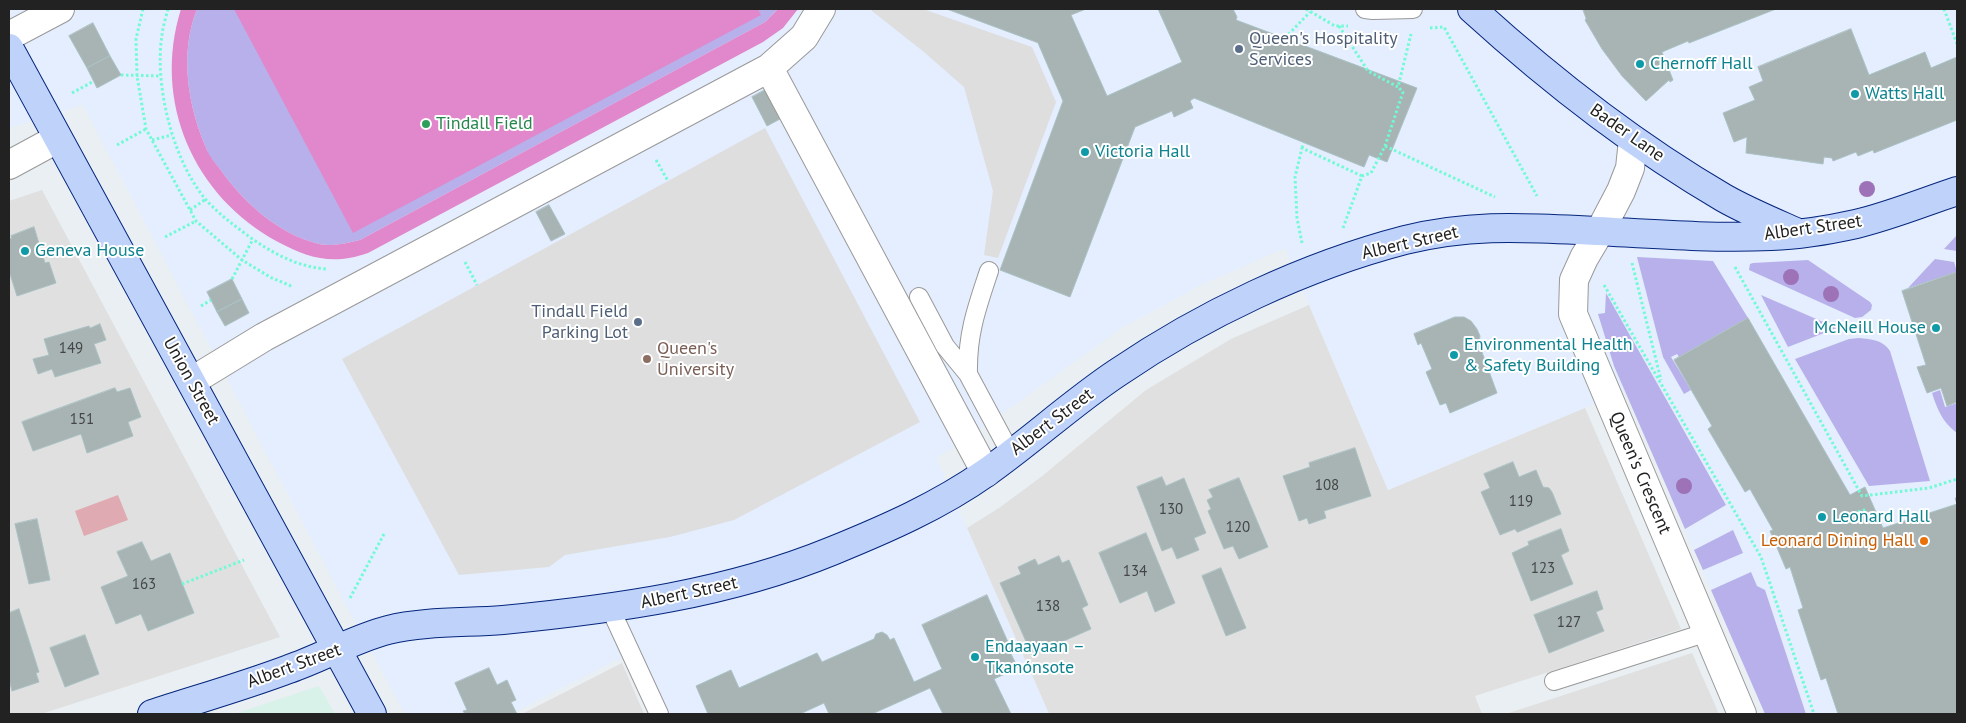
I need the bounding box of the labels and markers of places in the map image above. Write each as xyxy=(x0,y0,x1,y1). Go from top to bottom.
place label: Queen's Hospitality Services xyxy=(1249,28,1398,70)
marker: Queen's Hospitality Services xyxy=(1233,43,1245,55)
place label: Chernoff Hall xyxy=(1650,53,1752,75)
marker: Chernoff Hall xyxy=(1634,58,1646,70)
place label: Watts Hall xyxy=(1865,83,1944,105)
marker: Watts Hall xyxy=(1849,88,1861,100)
place label: Tindall Field xyxy=(436,113,533,135)
marker: Tindall Field xyxy=(420,118,432,130)
place label: Victoria Hall xyxy=(1095,141,1190,163)
marker: Victoria Hall xyxy=(1079,146,1091,158)
place label: Geneva House xyxy=(35,240,144,262)
marker: Geneva House xyxy=(19,245,31,257)
place label: Tindall Field Parking Lot xyxy=(531,301,628,344)
marker: Tindall Field Parking Lot xyxy=(632,316,644,328)
place label: McNeill House xyxy=(1814,317,1926,339)
marker: McNeill House xyxy=(1930,322,1942,334)
place label: Environmental Health & Safety Building xyxy=(1464,334,1633,376)
place label: Queen's University xyxy=(657,338,734,380)
marker: Environmental Health & Safety Building xyxy=(1448,349,1460,361)
marker: Queen's University xyxy=(641,353,653,365)
place label: Leonard Hall xyxy=(1832,506,1930,528)
marker: Leonard Hall xyxy=(1816,511,1828,523)
place label: Leonard Dining Hall xyxy=(1761,530,1914,552)
marker: Leonard Dining Hall xyxy=(1918,535,1930,547)
place label: Endaayaan – Tkanónsote xyxy=(985,636,1085,679)
marker: Endaayaan – Tkanónsote xyxy=(969,651,981,663)

